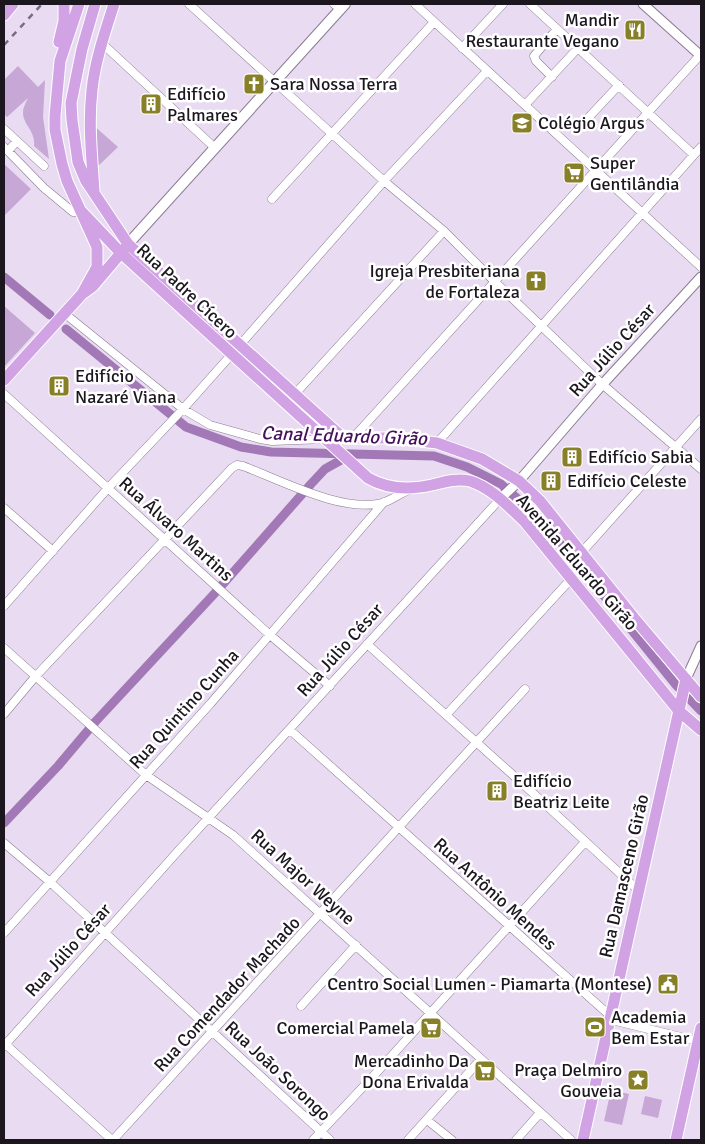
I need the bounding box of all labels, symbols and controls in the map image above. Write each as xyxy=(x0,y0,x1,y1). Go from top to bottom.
place label: Mandir Restaurante Vegano xyxy=(465,9,619,52)
restaurant icon: Mandir Restaurante Vegano xyxy=(623,18,647,42)
church icon: Sara Nossa Terra xyxy=(242,72,266,96)
place label: Sara Nossa Terra xyxy=(270,73,398,95)
place label: Edifício Palmares xyxy=(167,83,238,126)
building icon: Edifício Palmares xyxy=(139,92,163,116)
school or university icon: Colégio Argus xyxy=(510,111,534,135)
place label: Colégio Argus xyxy=(538,112,645,134)
place label: Super Gentilândia xyxy=(590,152,679,195)
supermarket icon: Super Gentilândia xyxy=(562,161,586,185)
street label: Rua Padre Cícero xyxy=(132,239,242,343)
place label: Igreja Presbiteriana de Fortaleza xyxy=(369,260,520,303)
church icon: Igreja Presbiteriana de Fortaleza xyxy=(524,269,548,293)
street label: Rua Júlio César xyxy=(564,299,660,401)
place label: Edifício Nazaré Viana xyxy=(75,365,176,408)
building icon: Edifício Nazaré Viana xyxy=(47,374,71,398)
water label: Canal Eduardo Girão xyxy=(261,421,428,451)
building icon: Edifício Sabia xyxy=(560,445,584,469)
place label: Edifício Sabia xyxy=(588,446,693,468)
building icon: Edifício Celeste xyxy=(539,469,563,493)
place label: Edifício Celeste xyxy=(567,470,687,492)
street label: Rua Álvaro Martins xyxy=(114,472,238,586)
street label: Avenida Eduardo Girão xyxy=(512,489,642,635)
street label: Rua Júlio César xyxy=(292,599,388,701)
street label: Rua Quintino Cunha xyxy=(125,645,243,773)
place label: Edifício Beatriz Leite xyxy=(513,770,610,813)
building icon: Edifício Beatriz Leite xyxy=(485,779,509,803)
street label: Rua Damasceno Girão xyxy=(594,792,654,960)
street label: Rua Major Weyne xyxy=(246,824,360,930)
street label: Rua Antônio Mendes xyxy=(429,833,561,955)
street label: Rua Júlio César xyxy=(20,899,116,1001)
street label: Rua Comendador Machado xyxy=(149,912,305,1076)
public building icon: Centro Social Lumen - Piamarta (Montese) xyxy=(656,972,680,996)
place label: Centro Social Lumen - Piamarta (Montese) xyxy=(327,973,652,995)
place label: Academia Bem Estar xyxy=(611,1006,690,1049)
sports icon: Academia Bem Estar xyxy=(583,1015,607,1039)
street label: Rua João Sorongo xyxy=(220,1016,336,1126)
supermarket icon: Comercial Pamela xyxy=(419,1016,443,1040)
place label: Comercial Pamela xyxy=(277,1017,415,1039)
place label: Mercadinho Da Dona Erivalda xyxy=(354,1050,469,1093)
supermarket icon: Mercadinho Da Dona Erivalda xyxy=(473,1059,497,1083)
place label: Praça Delmiro Gouveia xyxy=(514,1059,622,1102)
place icon: Praça Delmiro Gouveia xyxy=(626,1068,650,1092)

